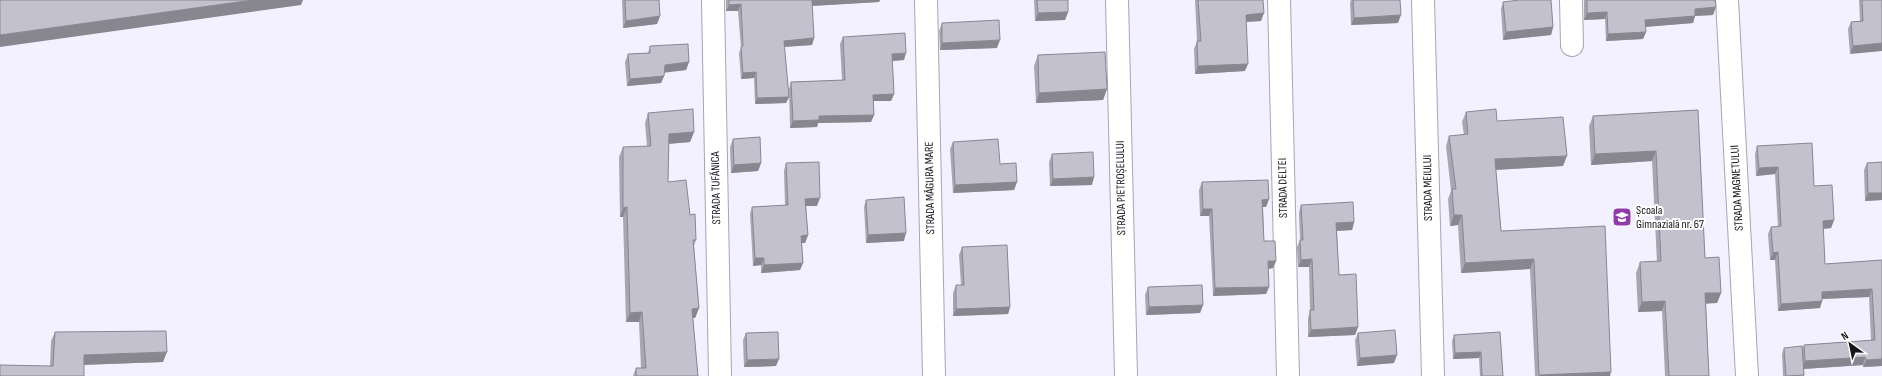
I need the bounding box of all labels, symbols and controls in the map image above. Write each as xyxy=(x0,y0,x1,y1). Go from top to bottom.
street label: STRADA PIETROȘELULUI xyxy=(1113,140,1129,236)
street label: STRADA MĂGURA MARE xyxy=(922,141,938,234)
street label: STRADA MAGNETULUI xyxy=(1727,145,1747,231)
street label: STRADA TUFĂNICA xyxy=(708,150,724,225)
street label: STRADA MEIULUI xyxy=(1420,155,1436,221)
street label: STRADA DELTEI xyxy=(1275,158,1291,218)
place label: Școala Gimnazială nr. 67 xyxy=(1636,203,1704,232)
school or university icon: Școala Gimnazială nr. 67 xyxy=(1611,206,1633,228)
north arrow xyxy=(1830,324,1870,364)
text: N xyxy=(1839,329,1851,343)

